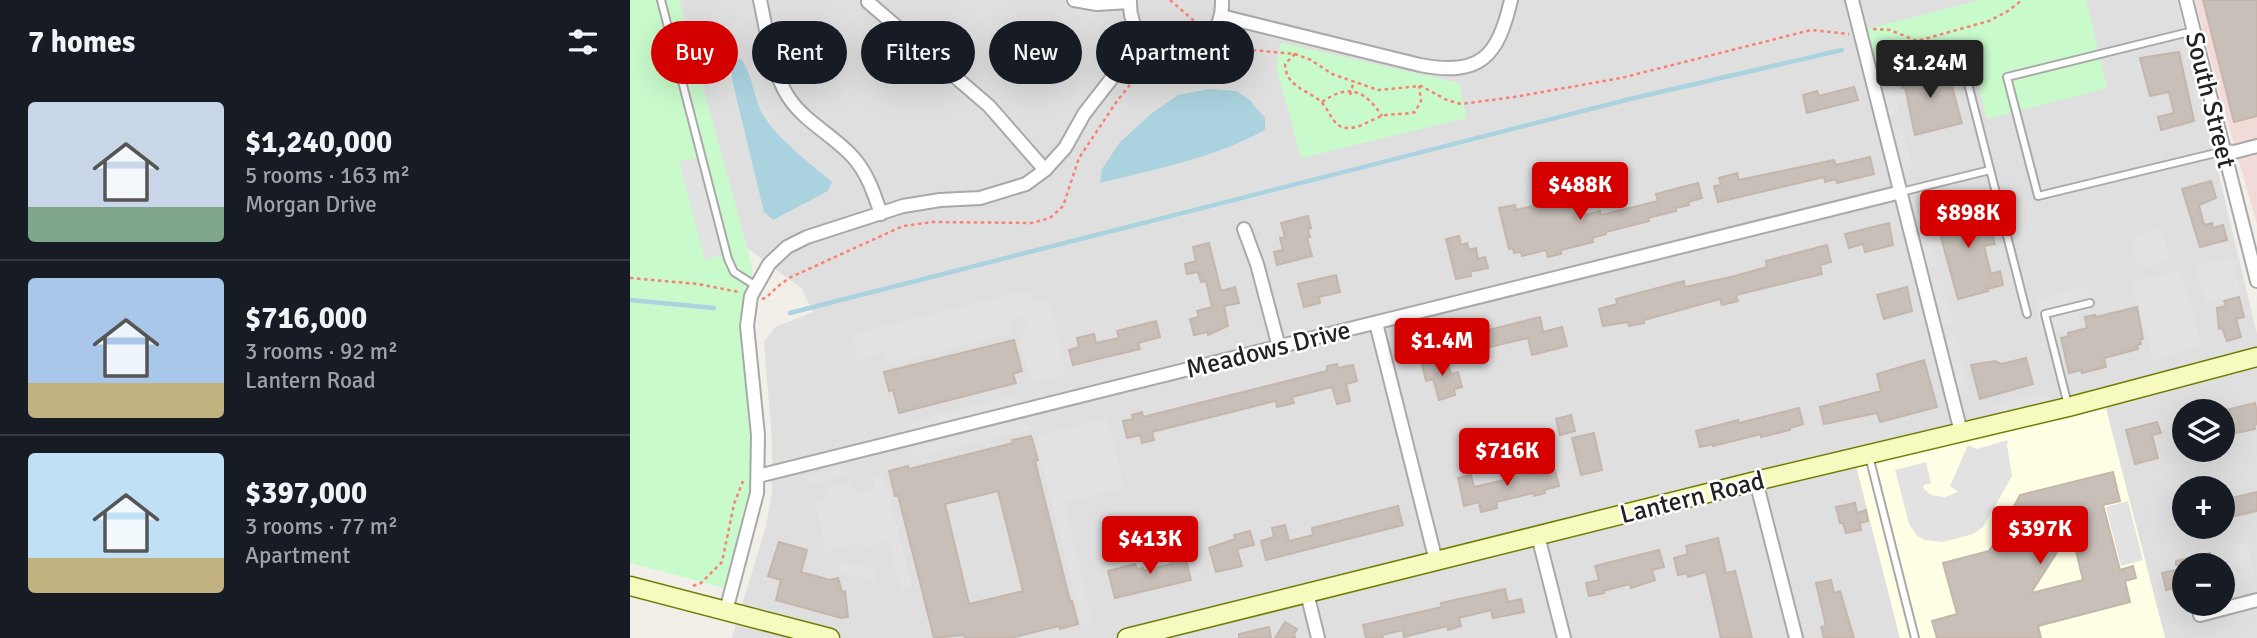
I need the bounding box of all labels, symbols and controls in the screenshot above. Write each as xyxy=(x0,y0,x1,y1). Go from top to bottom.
chip: Buy xyxy=(651,21,738,84)
chip: Rent xyxy=(752,21,847,84)
chip: Filters xyxy=(861,21,975,84)
chip: New xyxy=(989,21,1082,84)
chip: Apartment xyxy=(1096,21,1254,84)
icon: filters xyxy=(564,23,602,61)
text: 7 homes xyxy=(28,24,135,61)
street label: South Street xyxy=(2178,29,2242,172)
pin: $1.24M xyxy=(1873,41,1987,100)
text: $1.24M xyxy=(1892,48,1968,77)
text: $1,240,000 xyxy=(245,124,392,161)
icon: home xyxy=(84,130,168,214)
text: 5 rooms · 163 m² xyxy=(245,161,410,190)
pin: $488K xyxy=(1531,162,1629,222)
text: $488K xyxy=(1548,170,1612,199)
text: Morgan Drive xyxy=(245,190,377,219)
pin: $898K xyxy=(1919,190,2017,250)
text: $898K xyxy=(1936,198,2000,227)
text: $716,000 xyxy=(245,300,367,337)
icon: home xyxy=(84,306,168,390)
street label: Meadows Drive xyxy=(1183,314,1354,386)
pin: $1.4M xyxy=(1393,318,1491,378)
text: $1.4M xyxy=(1410,326,1474,355)
text: 3 rooms · 92 m² xyxy=(245,337,398,366)
text: Lantern Road xyxy=(245,366,376,395)
map controls xyxy=(2172,399,2235,616)
button: layers xyxy=(2172,399,2235,462)
pin: $716K xyxy=(1458,428,1556,488)
text: $716K xyxy=(1475,436,1539,465)
street label: Lantern Road xyxy=(1617,465,1768,531)
text: $397,000 xyxy=(245,475,367,512)
button: + xyxy=(2172,476,2235,539)
icon: home xyxy=(84,481,168,565)
pin: $397K xyxy=(1991,506,2089,566)
text: 3 rooms · 77 m² xyxy=(245,512,398,541)
text: $397K xyxy=(2008,514,2072,543)
pin: $413K xyxy=(1101,516,1199,576)
text: $413K xyxy=(1118,524,1182,553)
text: Apartment xyxy=(245,541,350,570)
button: − xyxy=(2172,553,2235,616)

